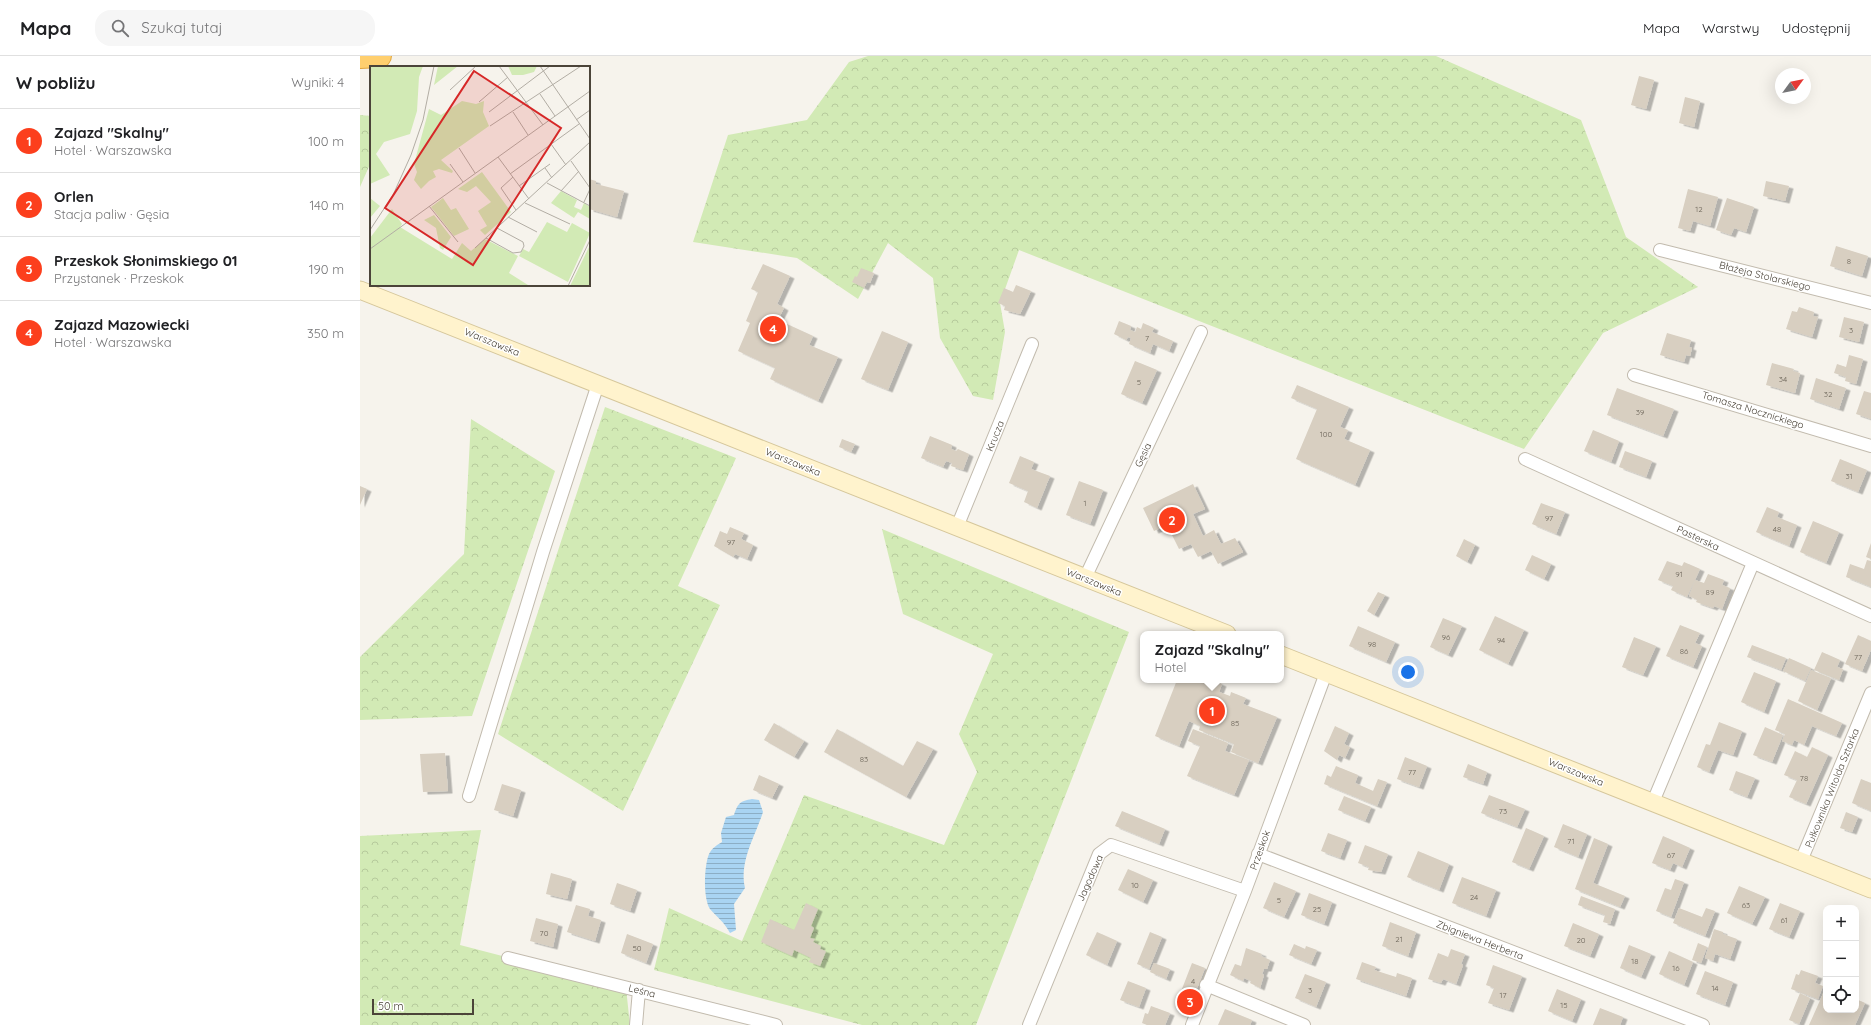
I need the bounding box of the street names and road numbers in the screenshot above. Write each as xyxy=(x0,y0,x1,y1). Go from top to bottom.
street label: Błażeja Stolarskiego xyxy=(1718,258,1812,294)
street label: Warszawska xyxy=(462,325,522,359)
street label: Tomasza Nocznickiego xyxy=(1700,388,1806,432)
street label: Krucza xyxy=(983,419,1007,453)
street label: Gęsia xyxy=(1132,441,1154,469)
street label: Warszawska xyxy=(763,445,823,479)
street label: Pasterska xyxy=(1675,522,1721,554)
street label: Warszawska xyxy=(1064,565,1124,599)
street label: Pułkownika Witolda Sztarka xyxy=(1802,726,1862,850)
street label: Warszawska xyxy=(1546,755,1606,789)
street label: Przeskok xyxy=(1247,828,1273,872)
street label: Jagodowa xyxy=(1074,853,1106,903)
street label: Zbigniewa Herberta xyxy=(1434,917,1526,963)
street label: Leśna xyxy=(627,981,657,1001)

